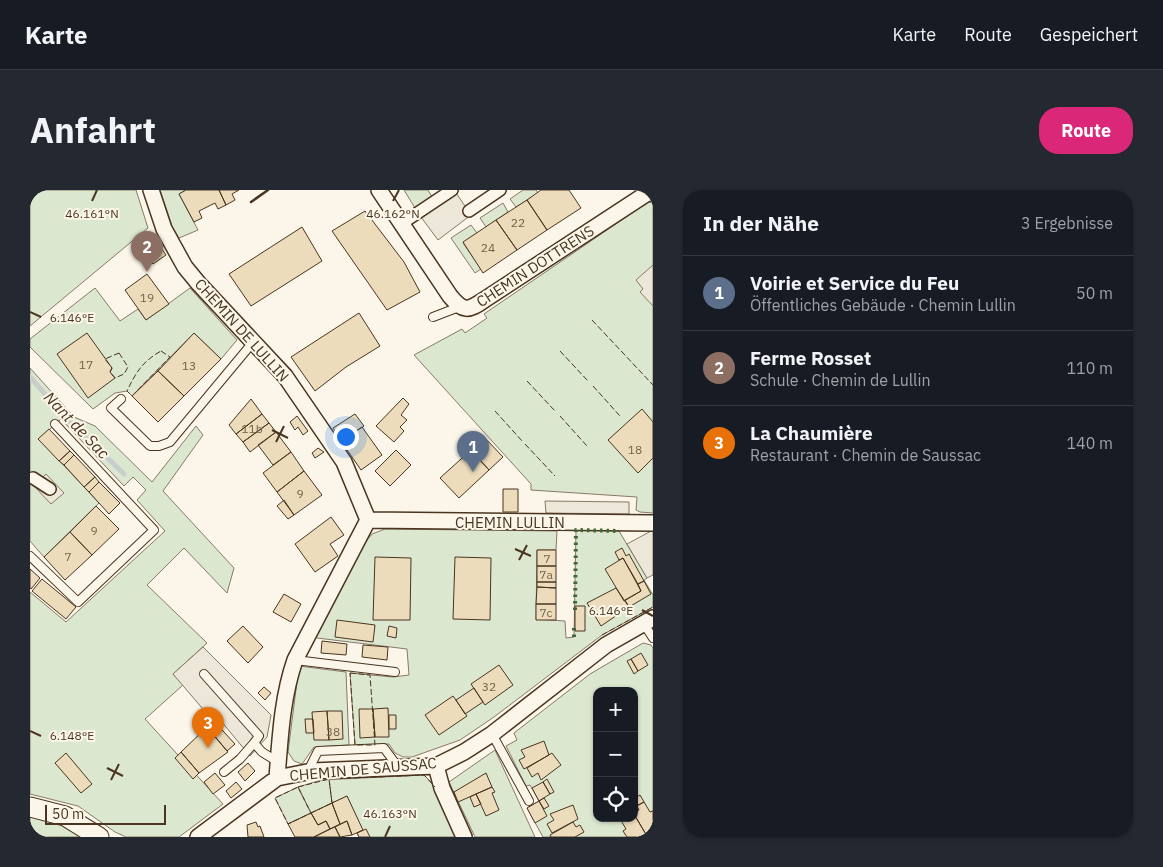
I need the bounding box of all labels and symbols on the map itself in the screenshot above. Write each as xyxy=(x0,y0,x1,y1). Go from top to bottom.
text: 46.161°N xyxy=(65,206,119,221)
text: 46.162°N xyxy=(366,206,420,221)
house number: 22 xyxy=(511,215,525,230)
street label: CHEMIN DOTTRENS xyxy=(473,221,597,311)
pin: 2 xyxy=(131,231,163,272)
house number: 24 xyxy=(481,240,495,255)
street label: CHEMIN DE LULLIN xyxy=(191,275,293,385)
house number: 19 xyxy=(140,290,154,305)
text: 6.146°E xyxy=(50,310,94,325)
house number: 17 xyxy=(79,357,93,372)
house number: 13 xyxy=(182,358,196,373)
water label: Nant de Sac xyxy=(40,387,114,463)
house number: 11b xyxy=(241,421,263,436)
your location xyxy=(333,424,359,450)
pin: 1 xyxy=(457,431,489,472)
house number: 18 xyxy=(628,442,642,457)
house number: 9 xyxy=(296,486,304,501)
street label: CHEMIN LULLIN xyxy=(455,513,565,532)
house number: 9 xyxy=(90,523,98,538)
house number: 7 xyxy=(64,549,72,564)
house number: 7 xyxy=(543,551,551,566)
house number: 7a xyxy=(539,567,553,582)
text: 6.146°E xyxy=(589,603,633,618)
house number: 7c xyxy=(539,605,553,620)
house number: 32 xyxy=(482,679,496,694)
pin: 3 xyxy=(192,707,224,748)
house number: 38 xyxy=(326,724,340,739)
text: 6.148°E xyxy=(50,728,94,743)
street label: CHEMIN DE SAUSSAC xyxy=(289,753,437,785)
scale bar xyxy=(45,802,166,825)
text: 46.163°N xyxy=(363,806,417,821)

